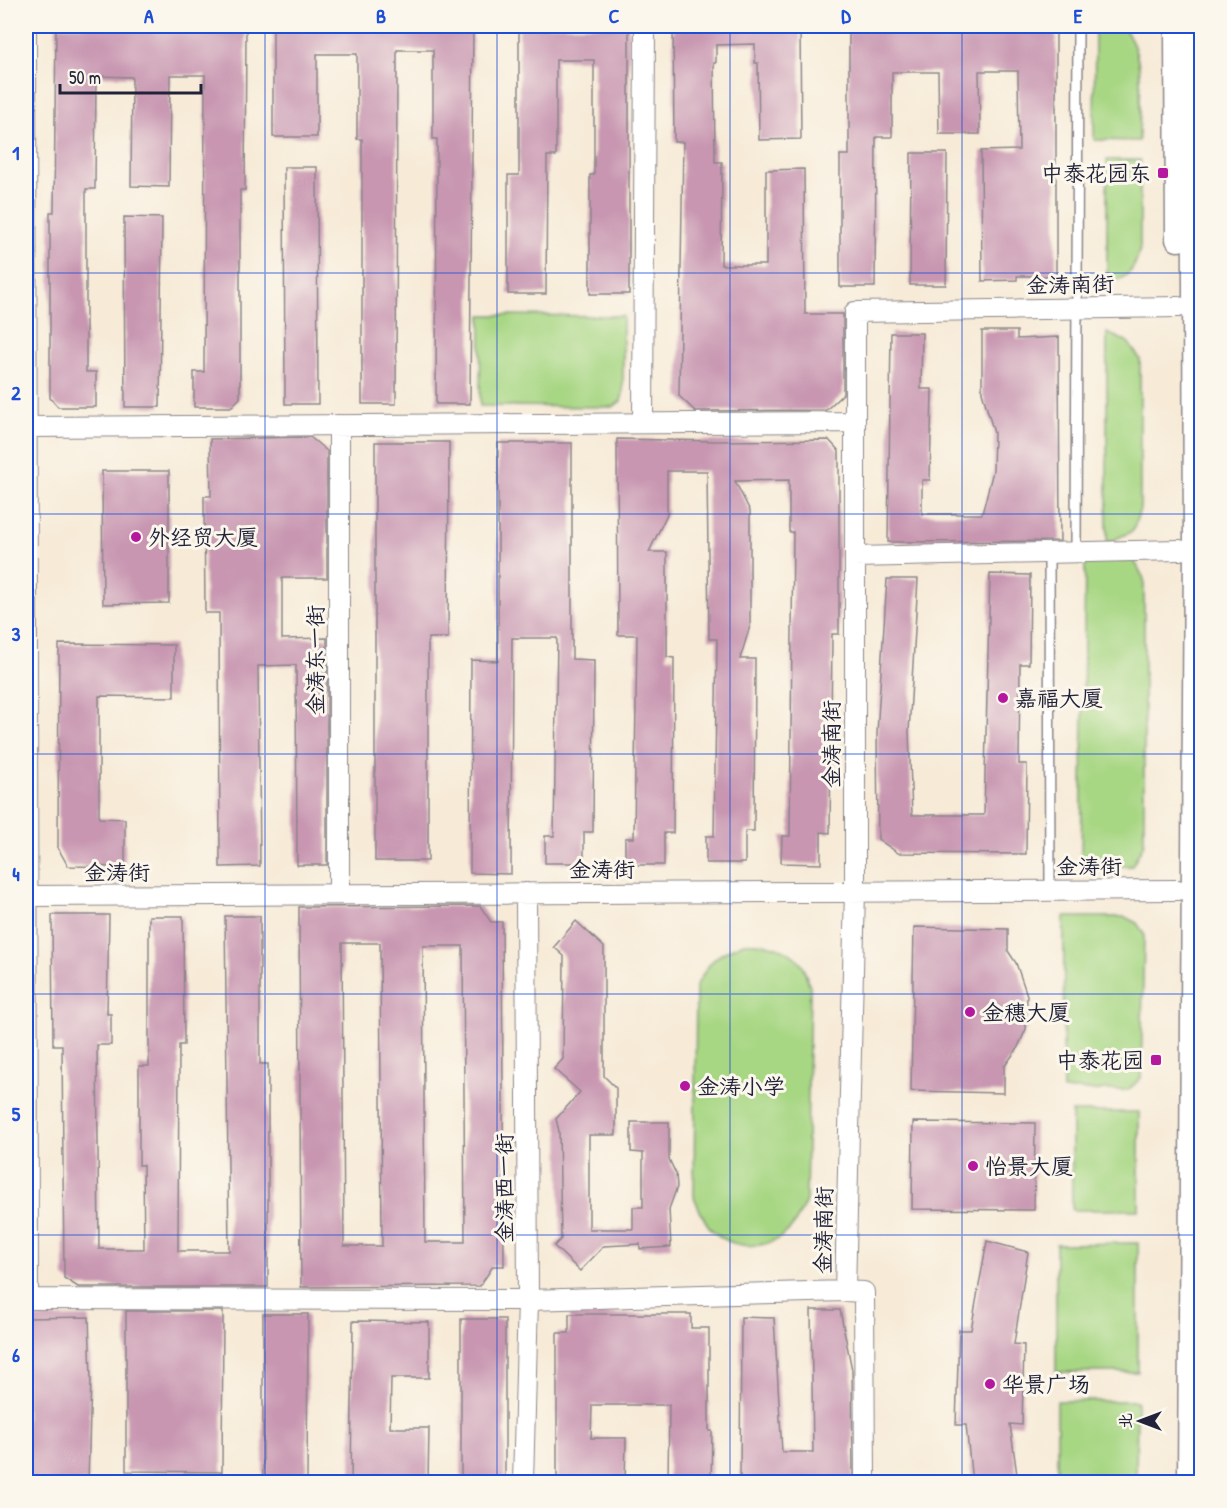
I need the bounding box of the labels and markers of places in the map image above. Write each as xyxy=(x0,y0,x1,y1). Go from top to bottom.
place label: 中泰花园东 xyxy=(1041,158,1151,188)
marker: 中泰花园东 xyxy=(1156,166,1170,180)
place label: 外经贸大厦 xyxy=(148,522,258,552)
marker: 外经贸大厦 xyxy=(129,530,143,544)
place label: 嘉福大厦 xyxy=(1015,683,1103,713)
marker: 嘉福大厦 xyxy=(996,691,1010,705)
place label: 金穗大厦 xyxy=(982,997,1070,1027)
marker: 金穗大厦 xyxy=(963,1005,977,1019)
place label: 中泰花园 xyxy=(1056,1045,1144,1075)
marker: 中泰花园 xyxy=(1149,1053,1163,1067)
place label: 金涛小学 xyxy=(697,1071,785,1101)
marker: 金涛小学 xyxy=(678,1079,692,1093)
place label: 怡景大厦 xyxy=(985,1151,1073,1181)
marker: 怡景大厦 xyxy=(966,1159,980,1173)
place label: 华景广场 xyxy=(1002,1369,1090,1399)
marker: 华景广场 xyxy=(983,1377,997,1391)

